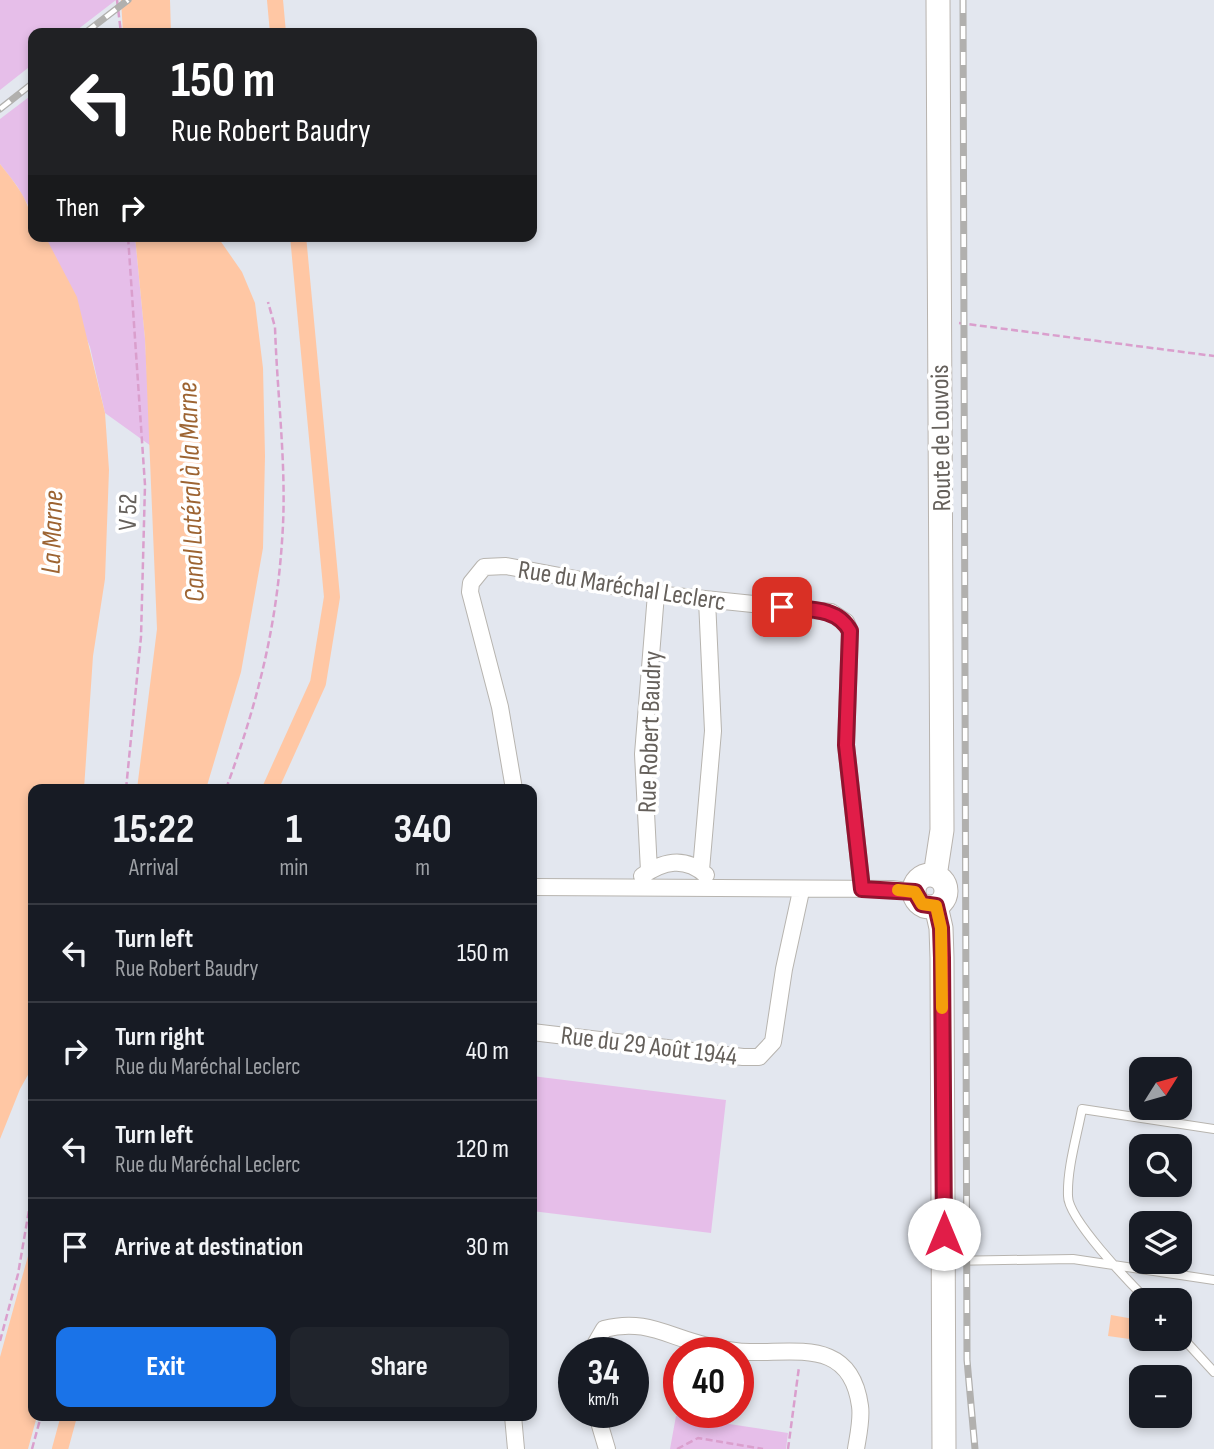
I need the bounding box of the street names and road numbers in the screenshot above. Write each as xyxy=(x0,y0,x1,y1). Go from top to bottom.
street label: Route de Louvois xyxy=(925,364,958,512)
street label: V 52 xyxy=(113,493,144,531)
street label: Rue du Maréchal Leclerc xyxy=(516,555,728,618)
street label: Rue Robert Baudry xyxy=(632,650,669,814)
street label: Rue du 29 Août 1944 xyxy=(559,1020,739,1073)

